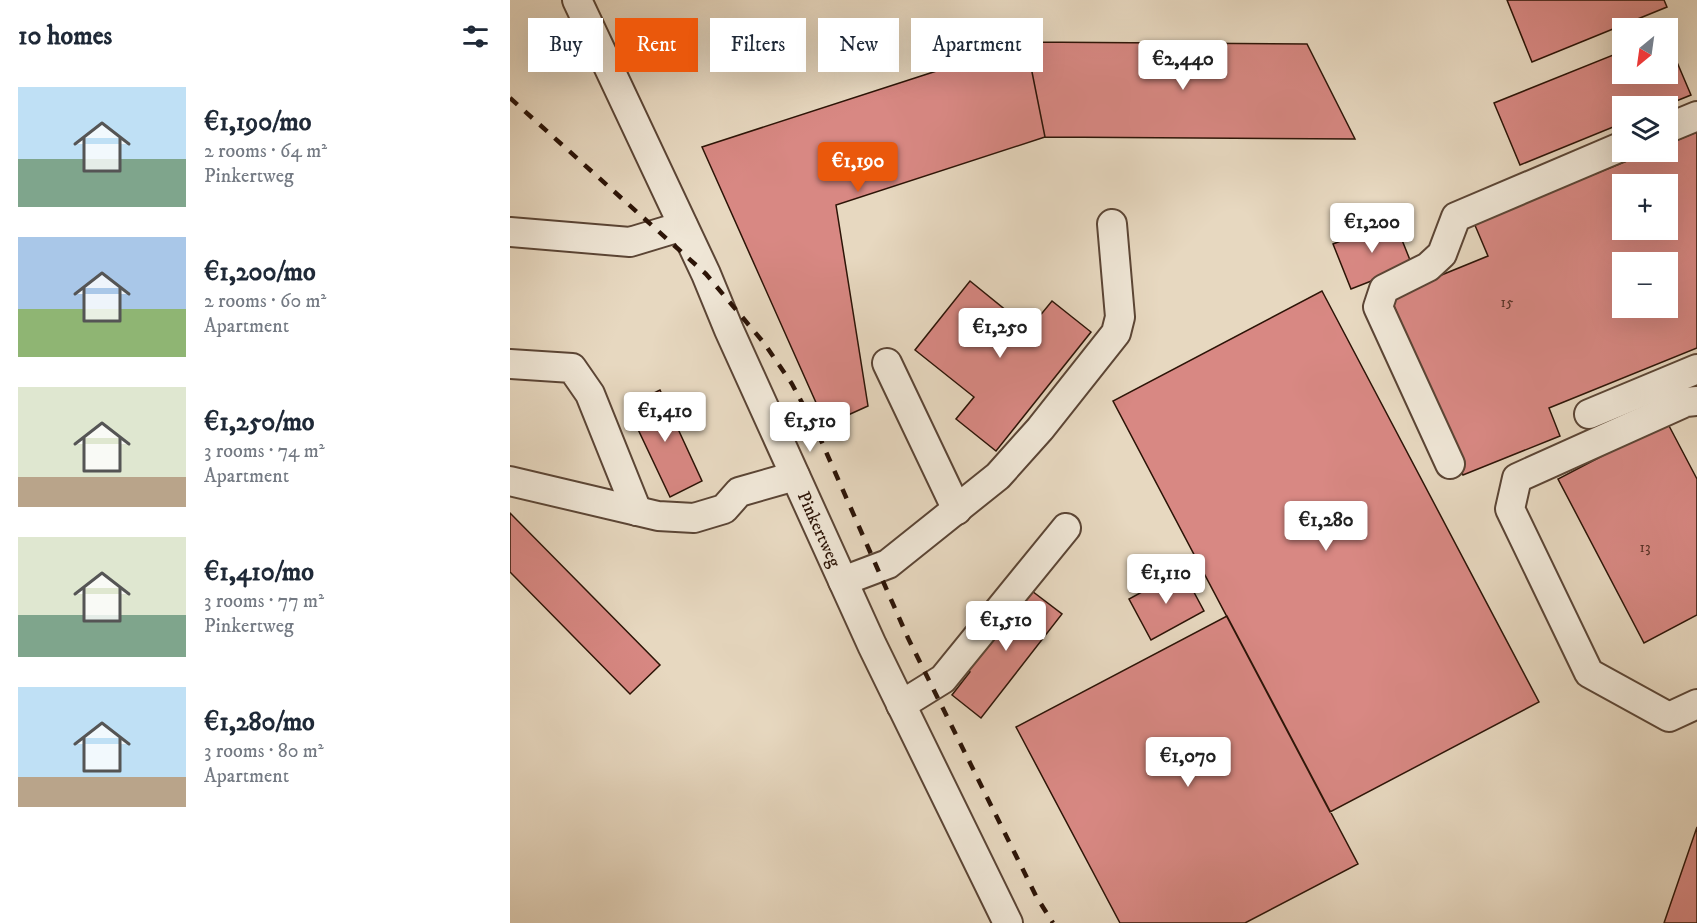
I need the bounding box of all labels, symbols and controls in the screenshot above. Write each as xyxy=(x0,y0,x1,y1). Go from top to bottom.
chip: Buy xyxy=(528,18,603,72)
chip: Rent xyxy=(615,18,698,72)
chip: Filters xyxy=(710,18,806,72)
chip: New xyxy=(818,18,899,72)
chip: Apartment xyxy=(911,18,1043,72)
north arrow xyxy=(1612,18,1678,84)
map controls xyxy=(1612,18,1678,318)
text: 10 homes xyxy=(18,20,112,53)
icon: filters xyxy=(459,20,492,53)
pin: €2,440 xyxy=(1134,40,1232,91)
text: €2,440 xyxy=(1152,47,1214,72)
button: layers xyxy=(1612,96,1678,162)
text: €1,190/mo xyxy=(204,106,311,139)
icon: home xyxy=(66,111,138,183)
text: 2 rooms · 64 m² xyxy=(204,139,327,164)
pin: €1,190 xyxy=(809,142,907,193)
text: €1,190 xyxy=(832,149,884,174)
text: Pinkertweg xyxy=(204,164,294,189)
button: + xyxy=(1612,174,1678,240)
pin: €1,200 xyxy=(1323,203,1421,254)
text: €1,200 xyxy=(1344,210,1400,235)
button: − xyxy=(1612,252,1678,318)
text: €1,200/mo xyxy=(204,256,316,289)
icon: home xyxy=(66,261,138,333)
text: 2 rooms · 60 m² xyxy=(204,289,326,314)
house number: 15 xyxy=(1501,293,1514,312)
pin: €1,250 xyxy=(951,308,1049,359)
text: Apartment xyxy=(204,314,289,339)
text: €1,250 xyxy=(973,315,1027,340)
pin: €1,410 xyxy=(616,392,714,443)
text: €1,410 xyxy=(638,399,692,424)
pin: €1,510 xyxy=(761,402,859,453)
text: €1,250/mo xyxy=(204,406,315,439)
text: €1,510 xyxy=(784,409,836,434)
icon: home xyxy=(66,411,138,483)
text: 3 rooms · 74 m² xyxy=(204,439,325,464)
text: Apartment xyxy=(204,464,289,489)
street label: Pinkertweg xyxy=(792,488,845,571)
pin: €1,280 xyxy=(1277,501,1375,552)
text: €1,280 xyxy=(1298,508,1354,533)
house number: 13 xyxy=(1639,538,1651,557)
pin: €1,110 xyxy=(1117,554,1215,605)
text: €1,410/mo xyxy=(204,556,314,589)
icon: home xyxy=(66,561,138,633)
text: €1,110 xyxy=(1141,561,1191,586)
text: 3 rooms · 77 m² xyxy=(204,589,324,614)
pin: €1,510 xyxy=(957,601,1055,652)
text: €1,510 xyxy=(980,608,1032,633)
text: Pinkertweg xyxy=(204,614,294,639)
text: €1,280/mo xyxy=(204,706,315,739)
icon: home xyxy=(66,711,138,783)
pin: €1,070 xyxy=(1139,737,1237,788)
text: 3 rooms · 80 m² xyxy=(204,739,324,764)
text: €1,070 xyxy=(1160,744,1216,769)
text: Apartment xyxy=(204,764,289,789)

